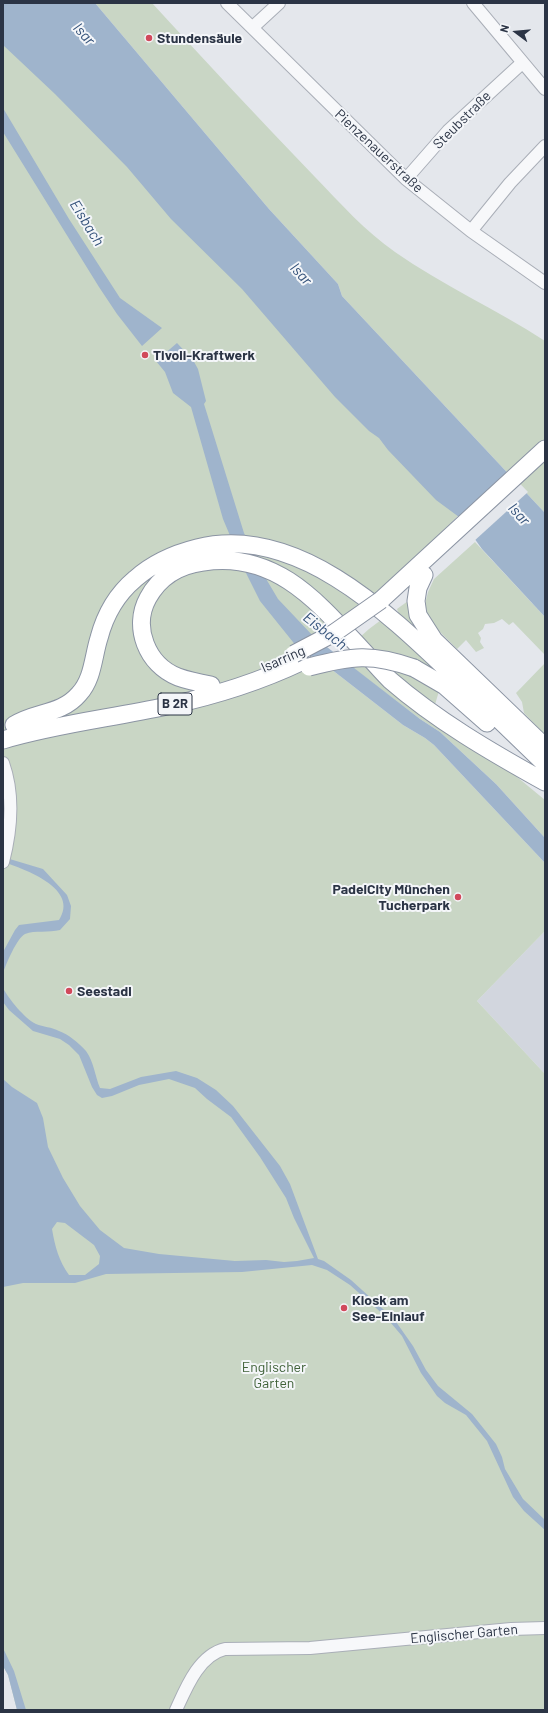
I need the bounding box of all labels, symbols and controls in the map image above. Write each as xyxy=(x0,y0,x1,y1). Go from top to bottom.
north arrow xyxy=(496,12,536,52)
water label: Isar xyxy=(69,19,99,49)
text: N xyxy=(497,23,511,34)
place label: Stundensäule xyxy=(157,30,242,46)
marker: Stundensäule xyxy=(144,33,154,43)
street label: Steubstraße xyxy=(430,88,494,152)
street label: Pienzenauerstraße xyxy=(331,106,427,196)
water label: Eisbach xyxy=(66,197,108,249)
water label: Isar xyxy=(286,259,316,289)
place label: Tivoli-Kraftwerk xyxy=(153,347,255,363)
marker: Tivoli-Kraftwerk xyxy=(140,350,150,360)
water label: Isar xyxy=(504,499,534,529)
water label: Eisbach xyxy=(299,608,351,654)
street label: Isarring xyxy=(258,642,308,676)
road number: B 2R xyxy=(158,693,192,715)
place label: PadelCity München Tucherpark xyxy=(332,881,450,914)
marker: PadelCity München Tucherpark xyxy=(453,892,463,902)
place label: Seestadl xyxy=(77,983,132,999)
marker: Seestadl xyxy=(64,986,74,996)
place label: Kiosk am See-Einlauf xyxy=(352,1292,425,1324)
marker: Kiosk am See-Einlauf xyxy=(339,1303,349,1313)
park label: Englischer Garten xyxy=(242,1359,306,1392)
street label: Englischer Garten xyxy=(410,1621,518,1647)

